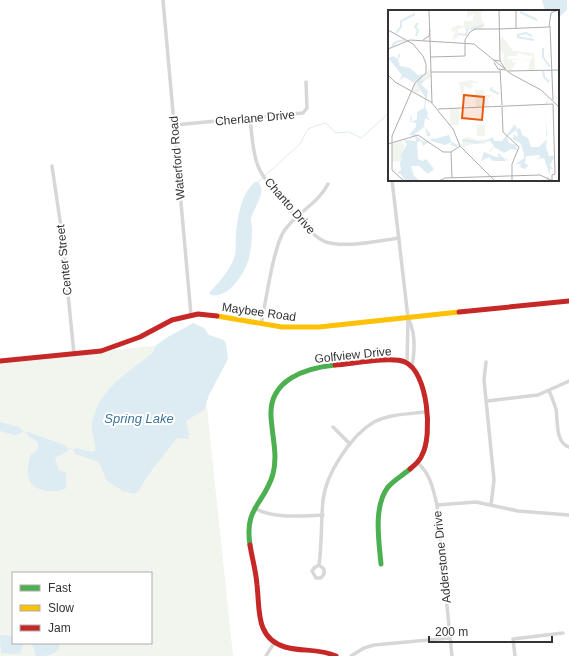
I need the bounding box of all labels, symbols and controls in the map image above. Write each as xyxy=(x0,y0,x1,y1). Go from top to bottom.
inset map xyxy=(388,10,559,181)
street label: Cherlane Drive xyxy=(215,108,296,128)
street label: Waterford Road xyxy=(166,115,188,201)
street label: Chanto Drive xyxy=(262,175,318,237)
street label: Center Street xyxy=(53,223,75,296)
street label: Maybee Road xyxy=(221,300,297,324)
street label: Golfview Drive xyxy=(314,344,393,366)
water label: Spring Lake xyxy=(104,411,174,426)
street label: Adderstone Drive xyxy=(430,510,454,604)
legend xyxy=(12,572,152,644)
text: Fast xyxy=(48,581,72,595)
text: Slow xyxy=(48,601,74,615)
scale bar xyxy=(429,618,552,644)
text: Jam xyxy=(48,621,71,635)
text: 200 m xyxy=(435,625,468,639)

